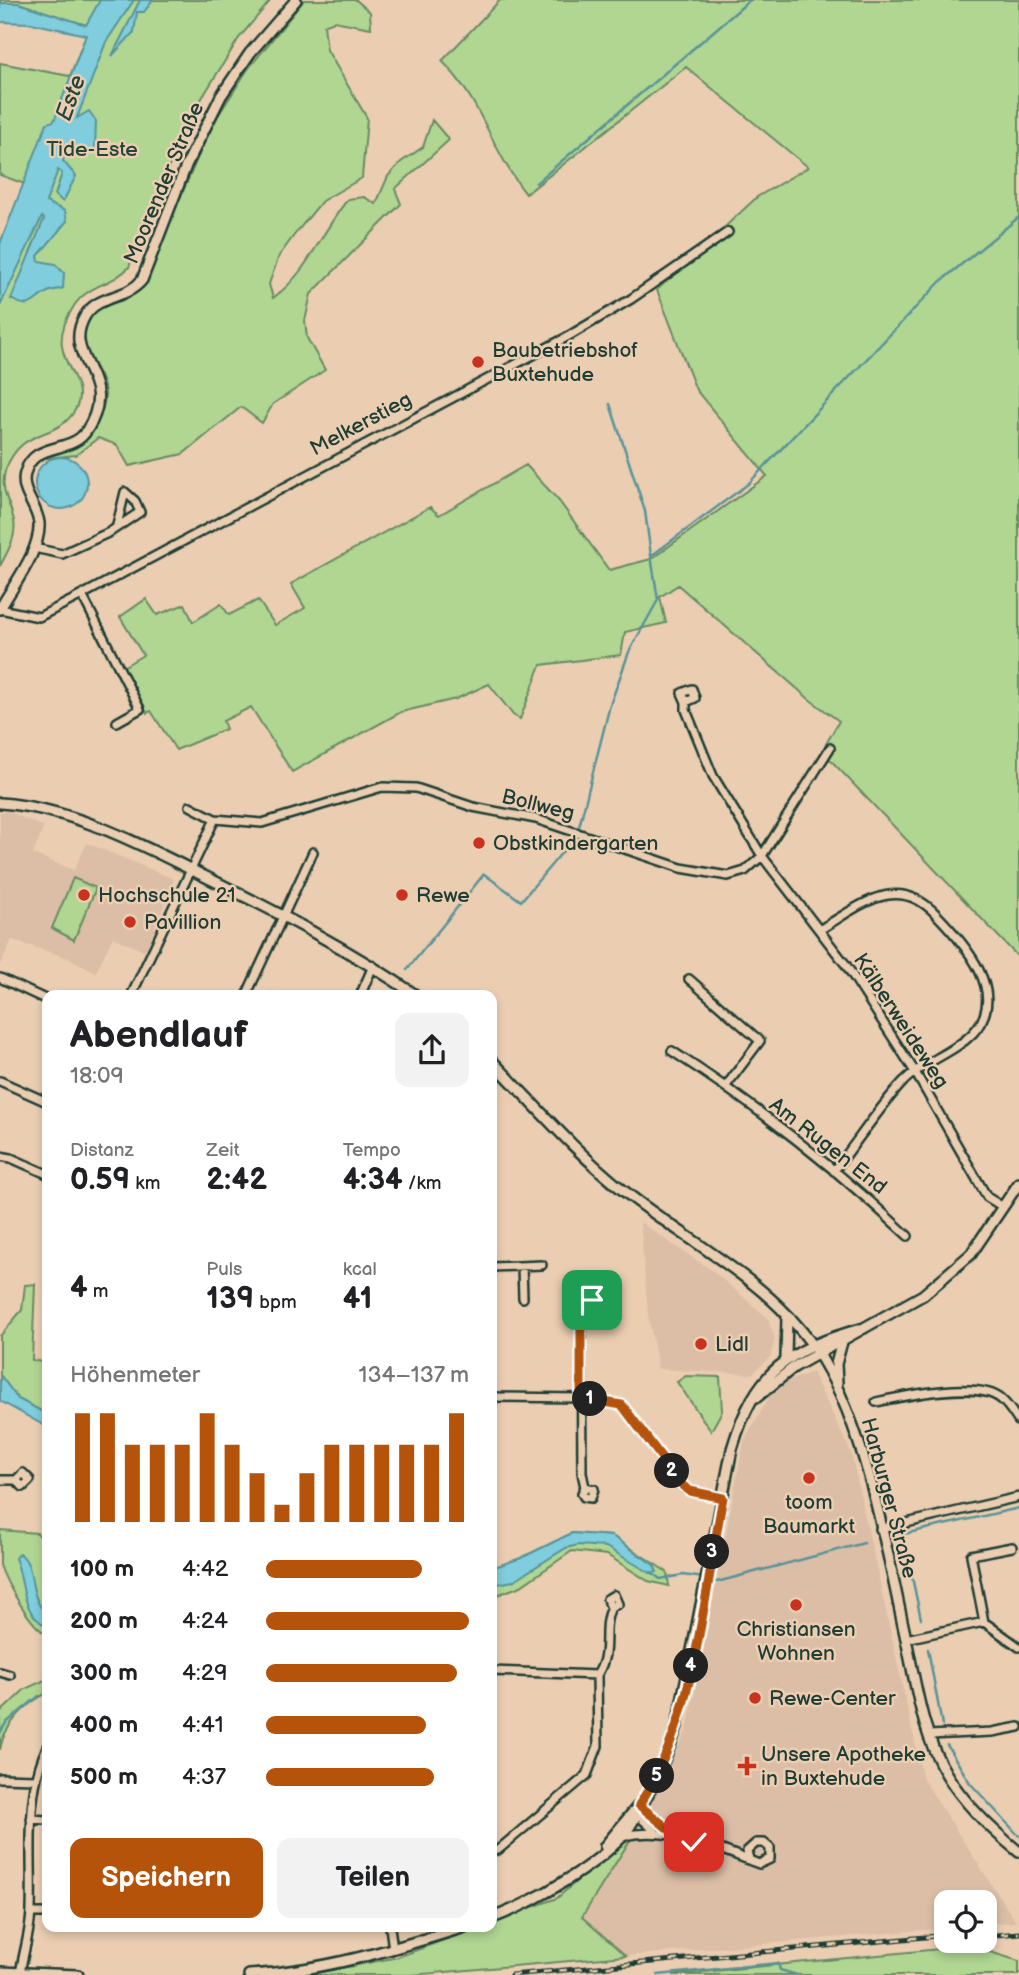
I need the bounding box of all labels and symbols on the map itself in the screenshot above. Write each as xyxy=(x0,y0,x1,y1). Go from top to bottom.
water label: Este xyxy=(50,71,92,125)
street label: Moorender Straße xyxy=(119,98,209,268)
park label: Tide-Este xyxy=(46,137,138,162)
place label: Baubetriebshof Buxtehude xyxy=(492,338,638,387)
marker: Baubetriebshof Buxtehude xyxy=(470,354,486,370)
street label: Melkerstieg xyxy=(306,387,416,461)
street label: Bollweg xyxy=(499,784,577,826)
place label: Obstkindergarten xyxy=(493,831,658,856)
marker: Obstkindergarten xyxy=(471,835,487,851)
place label: Hochschule 21 xyxy=(98,883,236,908)
place label: Rewe xyxy=(416,883,470,908)
marker: Hochschule 21 xyxy=(76,887,92,903)
marker: Rewe xyxy=(394,887,410,903)
place label: Pavillion xyxy=(144,910,221,935)
marker: Pavillion xyxy=(122,914,138,930)
street label: Kälberweideweg xyxy=(848,949,954,1093)
street label: Am Rugen End xyxy=(764,1092,892,1200)
pin xyxy=(562,1270,622,1330)
place label: Lidl xyxy=(715,1332,749,1357)
marker: Lidl xyxy=(693,1336,709,1352)
pin: 1 xyxy=(572,1382,608,1416)
street label: Harburger Straße xyxy=(856,1415,922,1581)
pin: 2 xyxy=(654,1454,690,1488)
marker: toom Baumarkt xyxy=(801,1470,817,1486)
place label: toom Baumarkt xyxy=(763,1490,856,1539)
pin: 3 xyxy=(694,1534,730,1570)
marker: Christiansen Wohnen xyxy=(788,1597,804,1613)
place label: Christiansen Wohnen xyxy=(736,1617,856,1666)
pin: 4 xyxy=(674,1648,708,1684)
place label: Rewe-Center xyxy=(769,1686,896,1711)
marker: Rewe-Center xyxy=(747,1690,763,1706)
place label: Unsere Apotheke in Buxtehude xyxy=(761,1742,926,1791)
pin: 5 xyxy=(640,1758,674,1794)
marker: Unsere Apotheke in Buxtehude xyxy=(739,1758,755,1774)
pin xyxy=(664,1812,724,1872)

